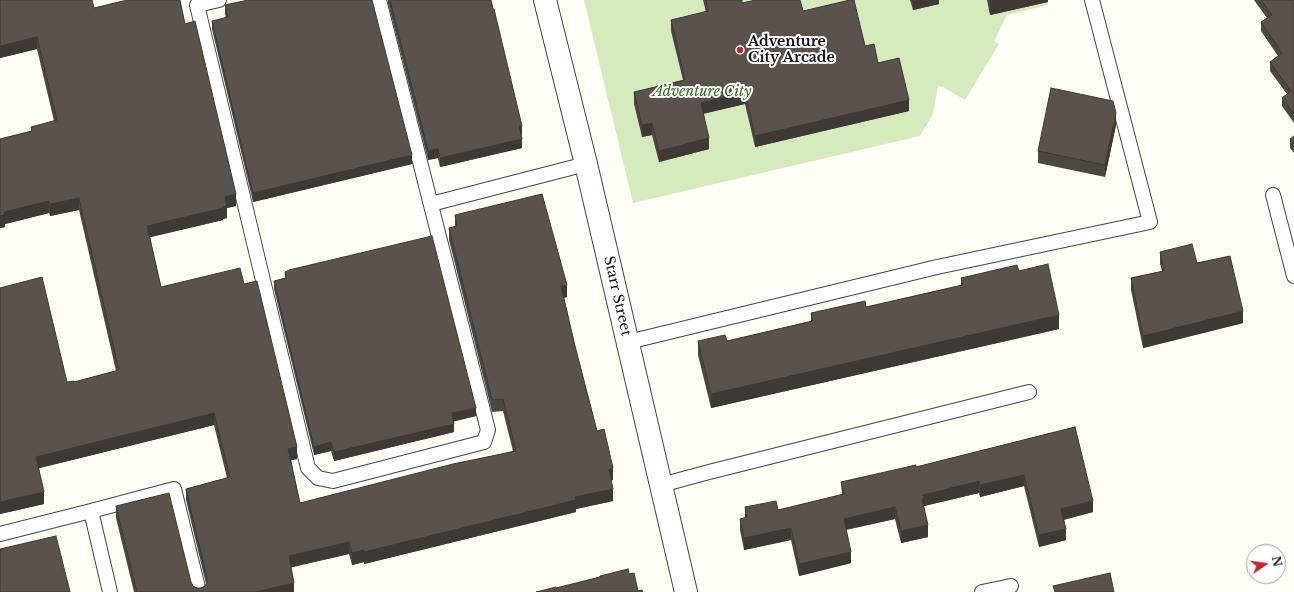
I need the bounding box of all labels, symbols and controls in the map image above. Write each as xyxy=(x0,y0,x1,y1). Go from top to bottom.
place label: Adventure City Arcade xyxy=(748,34,835,66)
marker: Adventure City Arcade xyxy=(735,45,745,55)
park label: Adventure City xyxy=(653,84,751,100)
street label: Starr Street xyxy=(600,254,634,338)
north arrow xyxy=(1246,544,1286,584)
text: N xyxy=(1269,555,1285,568)

